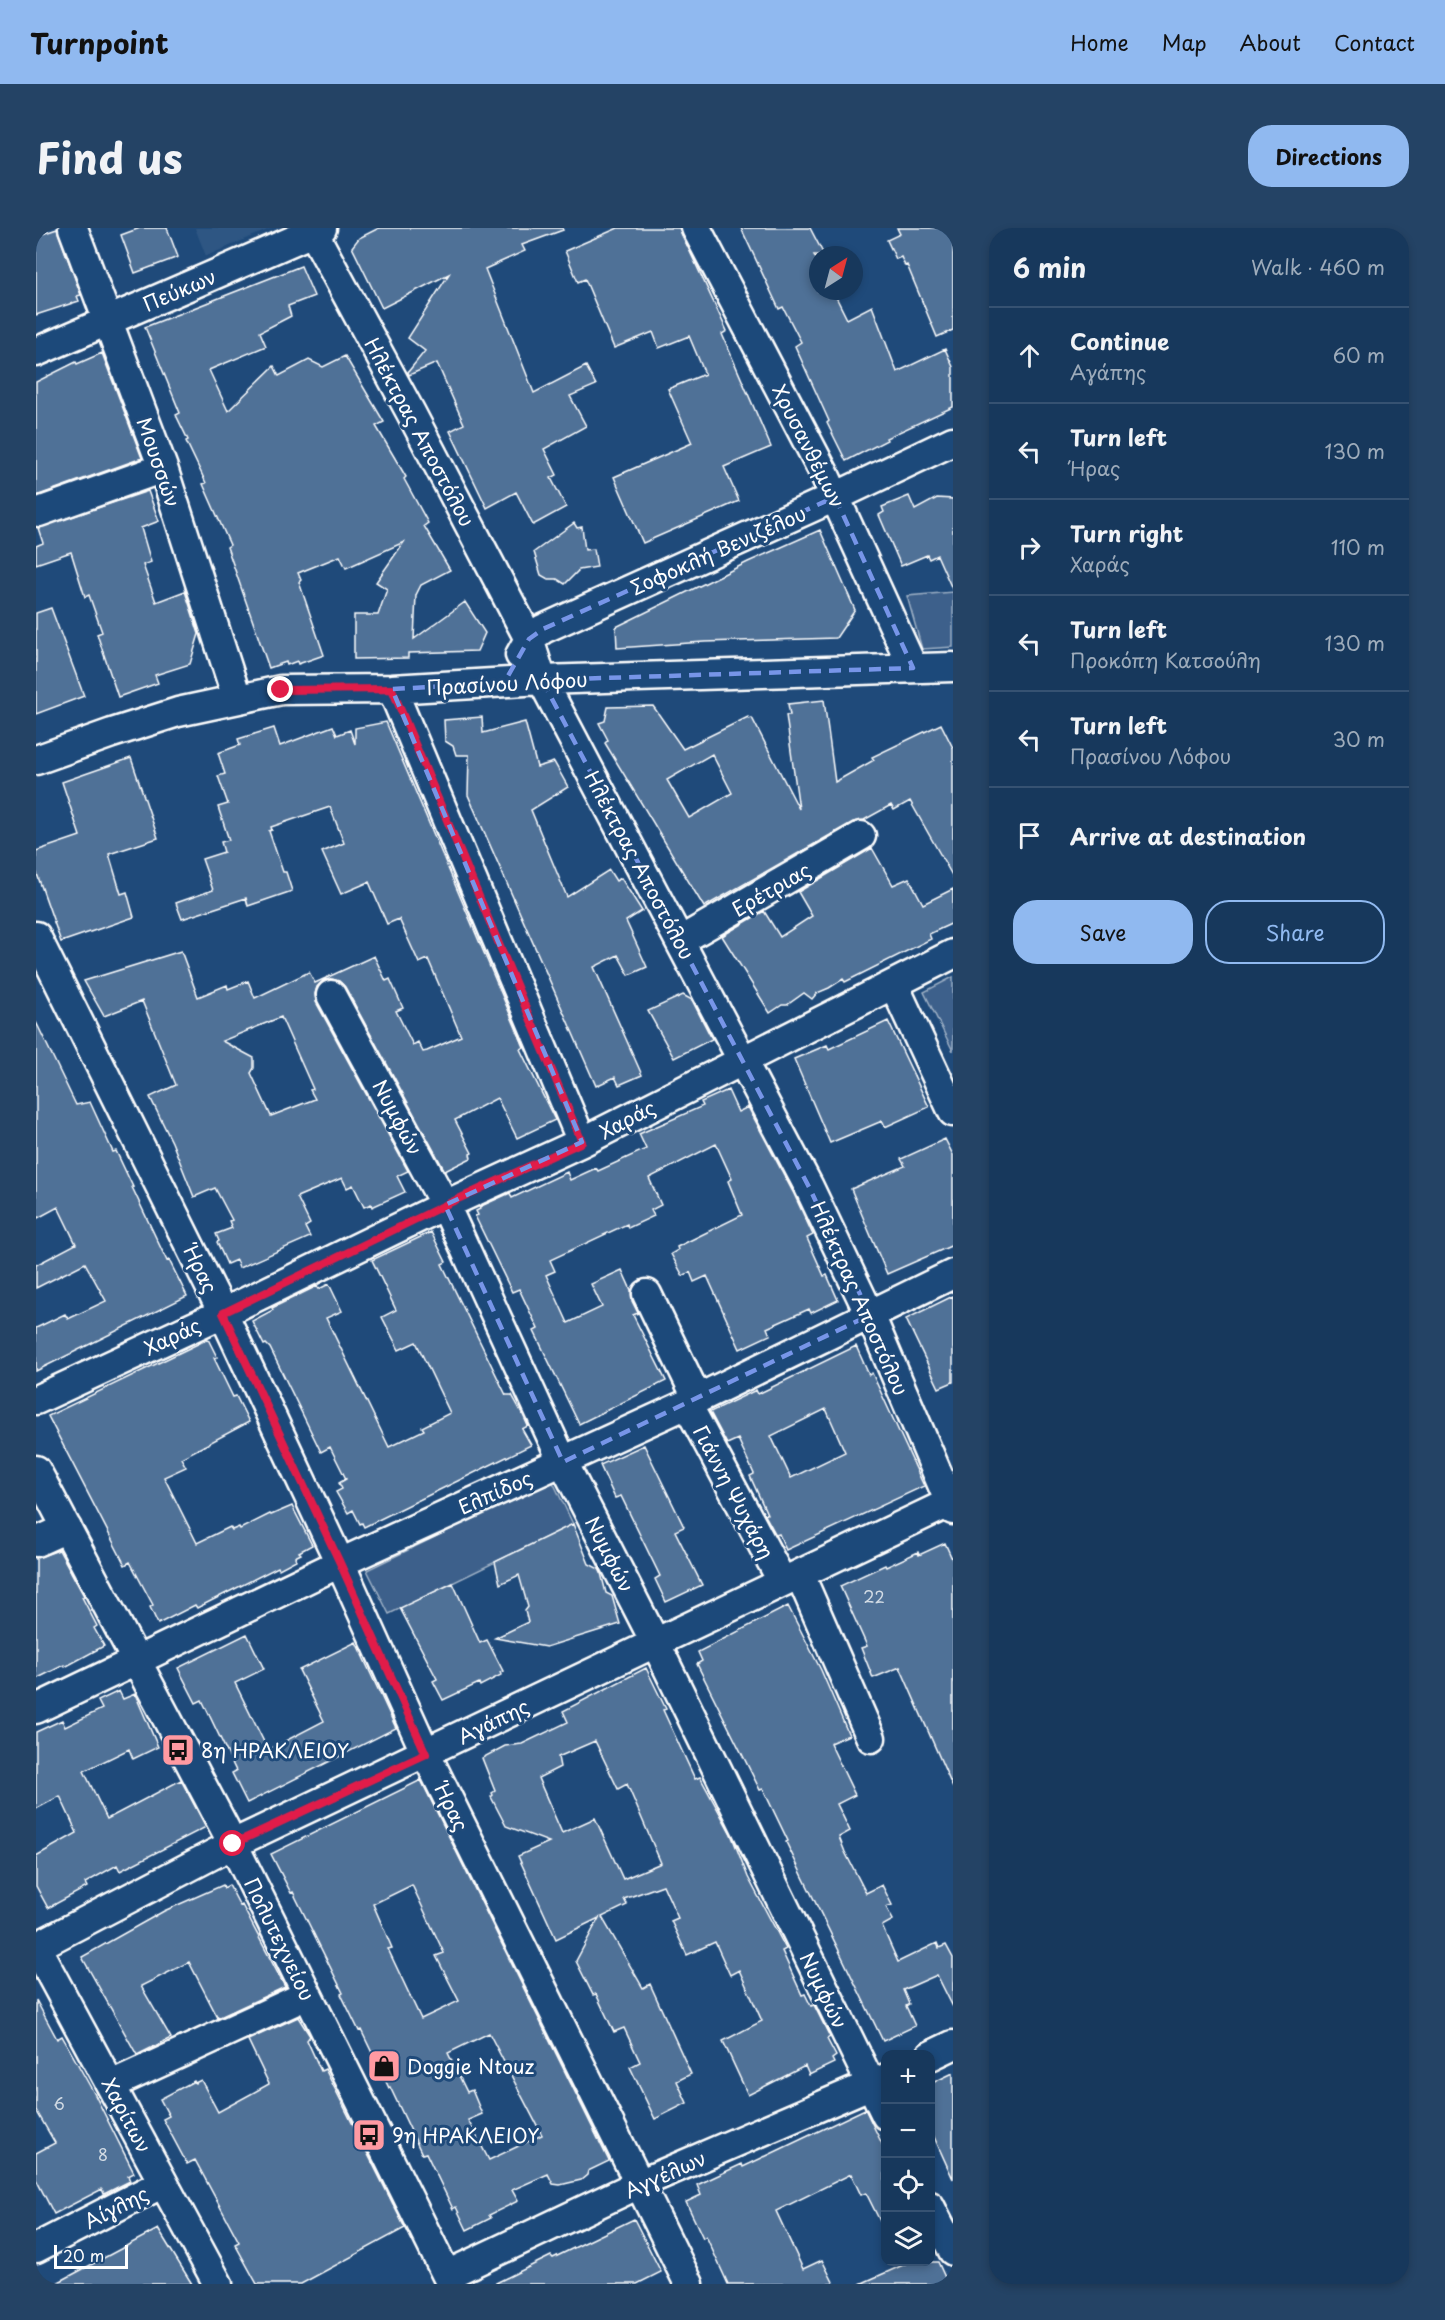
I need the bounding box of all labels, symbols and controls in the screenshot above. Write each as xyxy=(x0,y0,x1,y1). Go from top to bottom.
text: Turnpoint xyxy=(30,21,169,64)
text: Home xyxy=(1070,26,1129,58)
text: Map xyxy=(1162,26,1207,58)
text: About xyxy=(1240,26,1301,58)
text: Contact xyxy=(1334,26,1415,58)
text: Find us xyxy=(36,125,183,188)
button: Directions xyxy=(1248,125,1409,187)
north arrow xyxy=(809,246,863,300)
text: 6 min xyxy=(1013,248,1086,287)
text: Walk · 460 m xyxy=(1251,252,1385,282)
street label: Πεύκων xyxy=(137,261,221,319)
text: Continue xyxy=(1070,324,1169,357)
street label: Ηλέκτρας Αποστόλου xyxy=(357,332,483,532)
icon: ahead xyxy=(1013,339,1046,372)
text: 60 m xyxy=(1333,340,1385,370)
text: Αγάπης xyxy=(1070,357,1146,387)
street label: Χρυσανθέμων xyxy=(765,379,853,513)
street label: Μουσσών xyxy=(130,413,188,511)
text: Turn left xyxy=(1070,420,1167,453)
icon: left xyxy=(1013,435,1046,468)
text: 130 m xyxy=(1325,436,1385,466)
text: Ήρας xyxy=(1070,453,1120,483)
street label: Σοφοκλή Βενιζέλου xyxy=(625,498,811,602)
text: Turn right xyxy=(1070,516,1183,549)
icon: right xyxy=(1013,531,1046,564)
text: 110 m xyxy=(1331,532,1385,562)
text: Χαράς xyxy=(1070,549,1130,579)
text: Turn left xyxy=(1070,612,1167,645)
icon: left xyxy=(1013,627,1046,660)
text: 130 m xyxy=(1325,628,1385,658)
text: Προκόπη Κατσούλη xyxy=(1070,645,1261,675)
street label: Πρασίνου Λόφου xyxy=(426,664,588,702)
route end xyxy=(267,676,293,702)
text: Turn left xyxy=(1070,708,1167,741)
icon: left xyxy=(1013,723,1046,756)
text: 30 m xyxy=(1332,724,1385,754)
text: Πρασίνου Λόφου xyxy=(1070,741,1231,771)
street label: Ηλέκτρας Αποστόλου xyxy=(577,765,703,965)
icon: arrive xyxy=(1013,819,1046,852)
text: Arrive at destination xyxy=(1070,819,1306,852)
street label: Ερέτριας xyxy=(726,854,816,924)
button: Save xyxy=(1013,900,1193,964)
button: Share xyxy=(1205,900,1385,964)
street label: Νυμφών xyxy=(366,1074,430,1160)
street label: Χαράς xyxy=(594,1092,660,1146)
street label: Ηλέκτρας Αποστόλου xyxy=(804,1196,916,1400)
street label: Ήρας xyxy=(175,1237,226,1298)
street label: Χαράς xyxy=(139,1310,205,1362)
street label: Γιάννη Ψυχάρη xyxy=(686,1420,782,1564)
street label: Ελπίδος xyxy=(453,1462,537,1522)
street label: Νυμφών xyxy=(578,1511,642,1597)
house number: 22 xyxy=(863,1584,885,1608)
street label: Αγάπης xyxy=(452,1691,534,1751)
bus stop icon: 8η ΗΡΑΚΛΕΙΟΥ xyxy=(160,1732,196,1768)
place label: 8η ΗΡΑΚΛΕΙΟΥ xyxy=(201,1735,349,1765)
street label: Ήρας xyxy=(426,1775,477,1836)
route start xyxy=(219,1830,245,1856)
street label: Πολυτεχνείου xyxy=(237,1872,323,2006)
street label: Νυμφών xyxy=(793,1947,855,2033)
shop icon: Doggie Ntouz xyxy=(366,2048,402,2084)
map controls xyxy=(881,2050,935,2266)
button: + xyxy=(881,2050,935,2104)
place label: Doggie Ntouz xyxy=(407,2051,535,2081)
street label: Χαρίτων xyxy=(95,2072,159,2158)
house number: 6 xyxy=(53,2091,65,2115)
button: − xyxy=(881,2104,935,2158)
bus stop icon: 9η ΗΡΑΚΛΕΙΟΥ xyxy=(351,2117,387,2153)
place label: 9η ΗΡΑΚΛΕΙΟΥ xyxy=(392,2120,539,2150)
house number: 8 xyxy=(98,2142,108,2166)
street label: Αγγέλων xyxy=(619,2143,711,2205)
button: locate xyxy=(881,2158,935,2212)
street label: Αίγλης xyxy=(79,2178,153,2236)
button: layers xyxy=(881,2212,935,2266)
scale bar xyxy=(54,2242,128,2270)
text: 20 m xyxy=(63,2243,104,2267)

